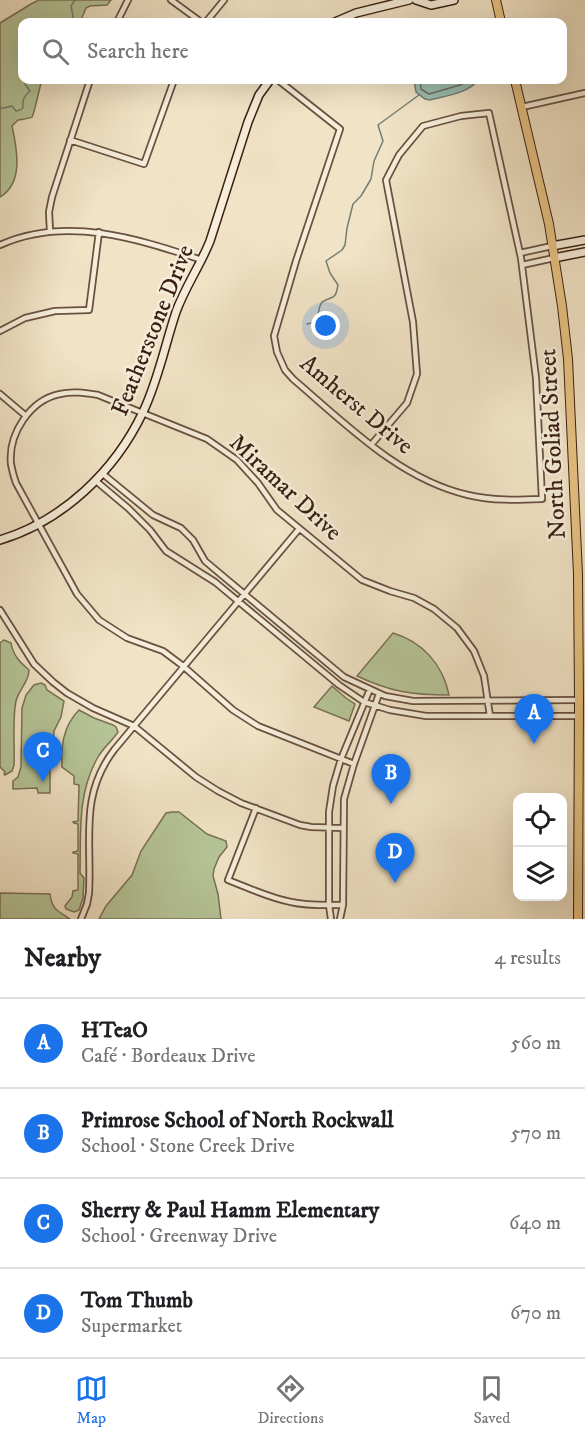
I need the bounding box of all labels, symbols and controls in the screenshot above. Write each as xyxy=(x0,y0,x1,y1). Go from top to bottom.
search box xyxy=(18,18,567,84)
icon: search xyxy=(39,35,72,68)
text: Search here xyxy=(87,38,189,65)
street label: Featherstone Drive xyxy=(105,240,201,420)
your location xyxy=(311,311,340,340)
street label: North Goliad Street xyxy=(533,347,573,540)
street label: Amherst Drive xyxy=(293,349,419,461)
street label: Miramar Drive xyxy=(223,428,348,548)
pin: A xyxy=(514,694,554,744)
pin: C xyxy=(24,732,63,782)
pin: B xyxy=(372,754,410,804)
map controls xyxy=(513,793,567,901)
button: locate xyxy=(513,793,567,847)
pin: D xyxy=(376,834,414,883)
button: layers xyxy=(513,847,567,901)
text: Nearby xyxy=(24,942,101,975)
text: 4 results xyxy=(494,946,561,971)
text: HTeaO xyxy=(81,1017,148,1044)
text: A xyxy=(37,1031,50,1056)
text: 560 m xyxy=(511,1031,561,1056)
text: Café · Bordeaux Drive xyxy=(81,1044,256,1069)
text: Primrose School of North Rockwall xyxy=(81,1107,394,1134)
text: B xyxy=(37,1121,50,1146)
text: 570 m xyxy=(510,1121,561,1146)
text: School · Stone Creek Drive xyxy=(81,1134,295,1159)
text: Sherry & Paul Hamm Elementary xyxy=(81,1197,379,1224)
text: C xyxy=(37,1211,50,1236)
text: 640 m xyxy=(509,1211,561,1236)
text: School · Greenway Drive xyxy=(81,1224,277,1249)
text: Tom Thumb xyxy=(81,1287,193,1314)
text: D xyxy=(36,1301,51,1326)
text: 670 m xyxy=(510,1301,561,1326)
text: Supermarket xyxy=(81,1314,182,1339)
tab: Map xyxy=(75,1372,108,1428)
tab: Directions xyxy=(257,1372,324,1428)
tab: Saved xyxy=(473,1372,510,1428)

